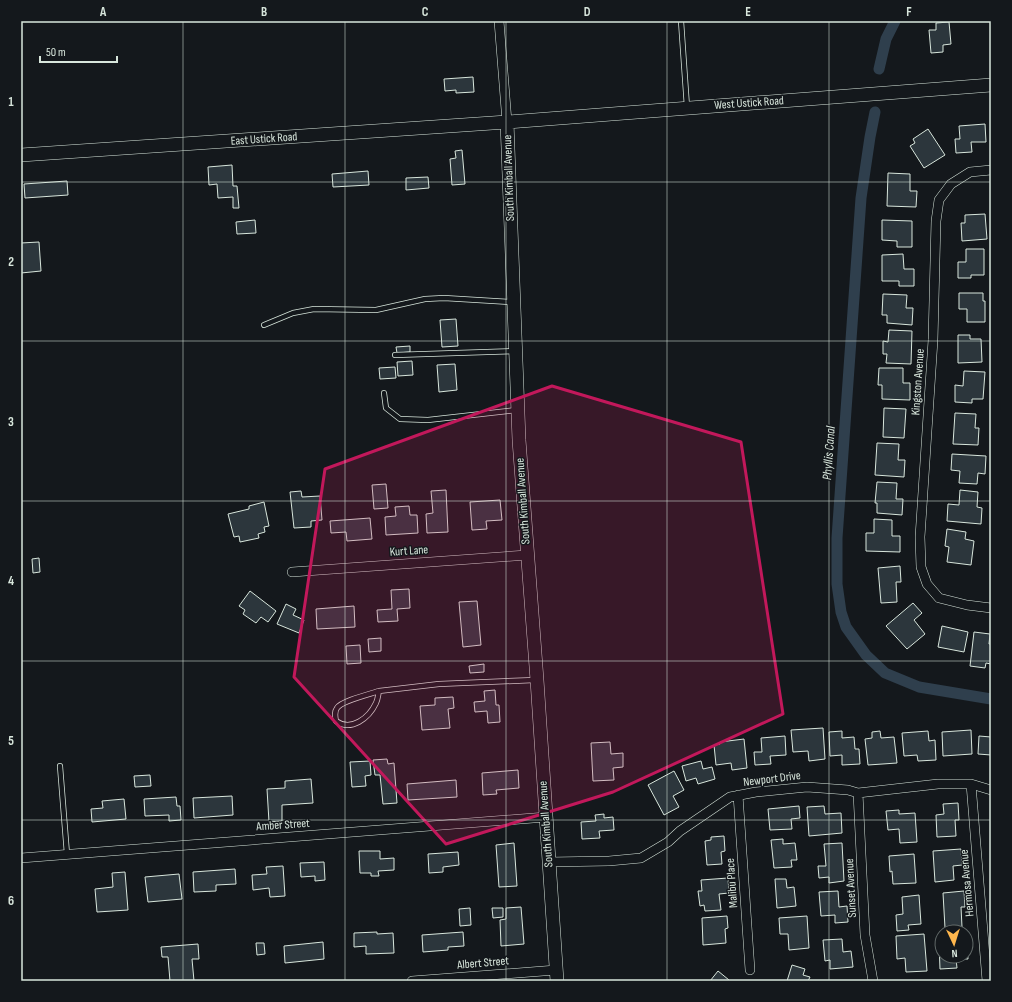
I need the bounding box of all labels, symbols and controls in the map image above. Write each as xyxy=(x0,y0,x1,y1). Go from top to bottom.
text: A xyxy=(99,4,107,20)
text: B xyxy=(261,4,267,20)
text: C xyxy=(422,4,429,20)
text: D xyxy=(584,4,591,20)
text: E xyxy=(745,4,751,20)
text: F xyxy=(906,4,912,20)
scale bar xyxy=(40,38,117,64)
text: 50 m xyxy=(46,45,66,60)
street label: West Ustick Road xyxy=(714,93,784,113)
text: 1 xyxy=(8,94,14,110)
street label: East Ustick Road xyxy=(230,129,298,149)
street label: South Kimball Avenue xyxy=(500,134,518,222)
text: 2 xyxy=(8,254,14,270)
street label: Kingston Avenue xyxy=(908,348,928,416)
text: 3 xyxy=(8,414,14,430)
water label: Phyllis Canal xyxy=(819,425,839,481)
street label: South Kimball Avenue xyxy=(512,457,534,545)
street label: Kurt Lane xyxy=(389,542,429,560)
text: 4 xyxy=(8,573,14,589)
text: 5 xyxy=(8,733,14,749)
street label: Newport Drive xyxy=(742,768,802,790)
street label: South Kimball Avenue xyxy=(535,780,557,868)
street label: Amber Street xyxy=(255,816,311,834)
street label: Hermosa Avenue xyxy=(957,849,977,917)
street label: Malibu Place xyxy=(723,857,741,908)
street label: Sunset Avenue xyxy=(842,858,860,918)
text: 6 xyxy=(8,893,14,909)
north arrow xyxy=(934,924,974,964)
text: N xyxy=(951,947,958,960)
street label: Albert Street xyxy=(456,953,510,973)

